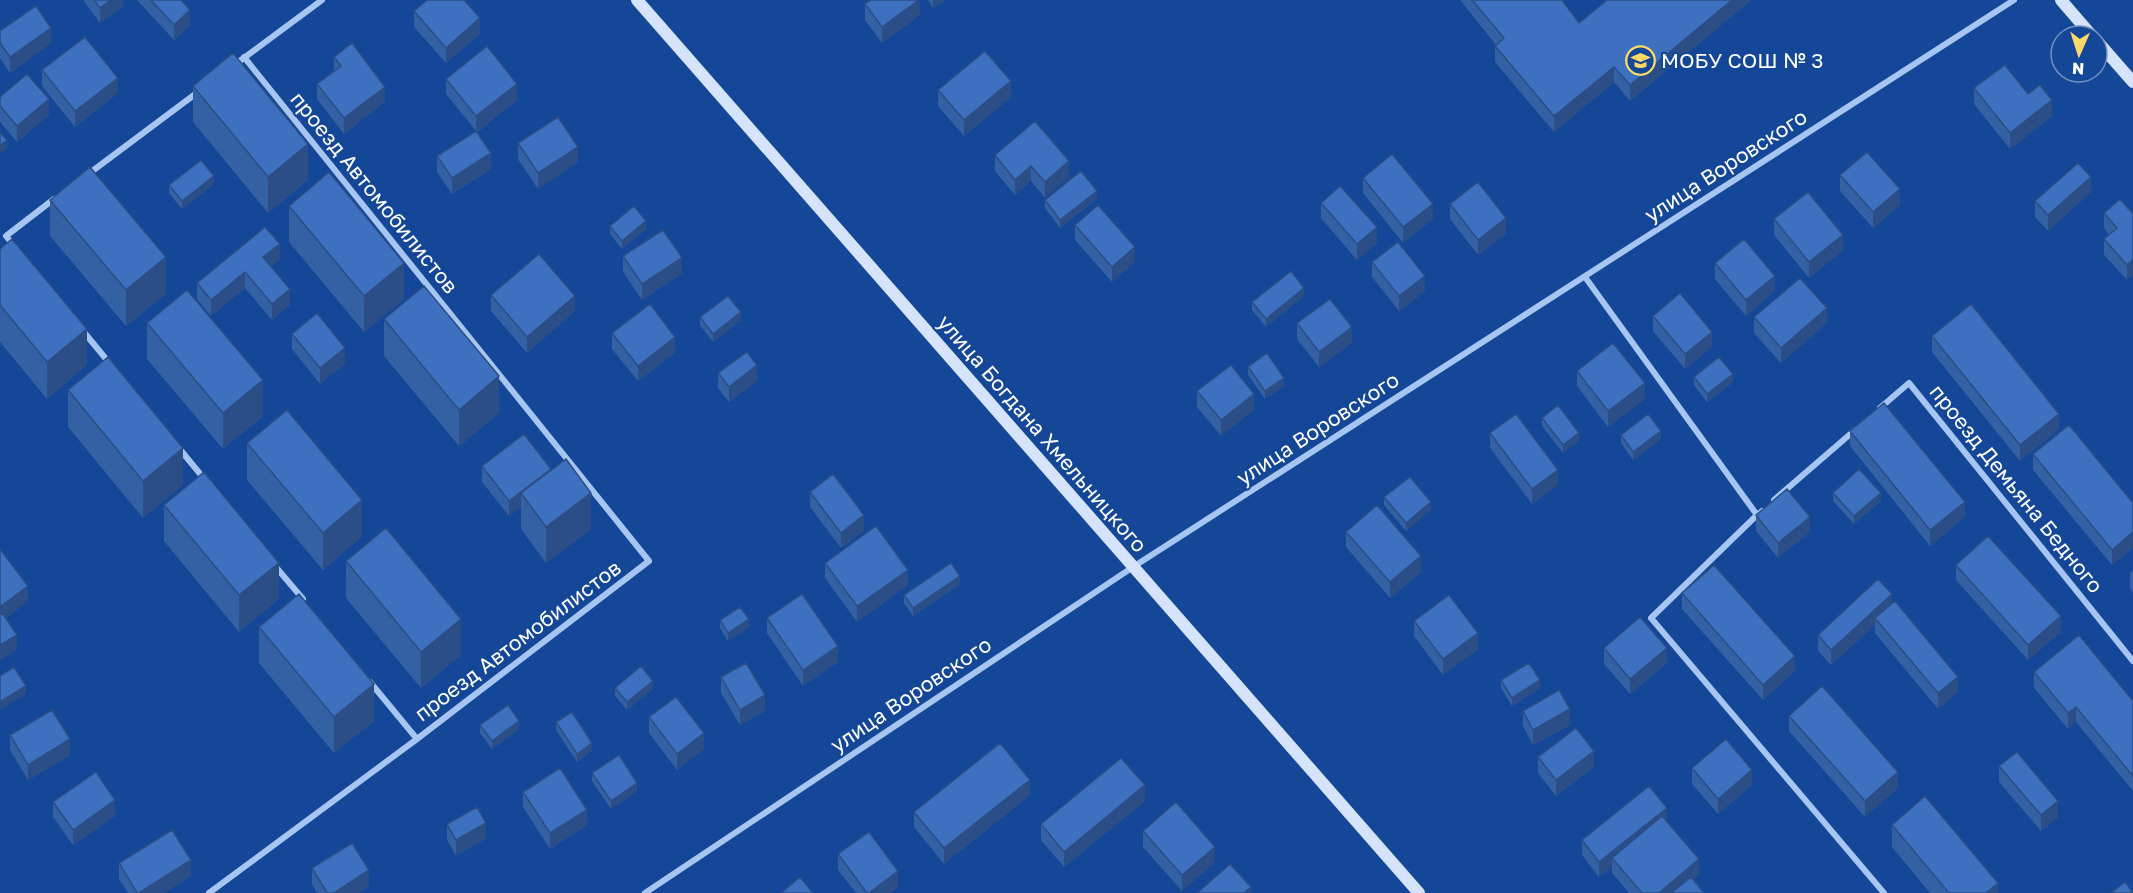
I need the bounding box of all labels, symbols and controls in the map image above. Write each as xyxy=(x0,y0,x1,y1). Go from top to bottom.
north arrow xyxy=(2049,24,2109,84)
school or university icon: МОБУ СОШ № 3 xyxy=(1624,45,1656,77)
place label: МОБУ СОШ № 3 xyxy=(1661,47,1823,73)
text: N xyxy=(2072,59,2085,79)
street label: проезд Автомобилистов xyxy=(285,86,464,298)
street label: улица Воровского xyxy=(1639,103,1812,227)
street label: улица Богдана Хмельницкого xyxy=(933,309,1153,557)
street label: улица Воровского xyxy=(1231,366,1404,490)
street label: проезд Демьяна Бедного xyxy=(1925,379,2109,598)
street label: проезд Автомобилистов xyxy=(409,554,626,726)
street label: улица Воровского xyxy=(825,631,996,758)

